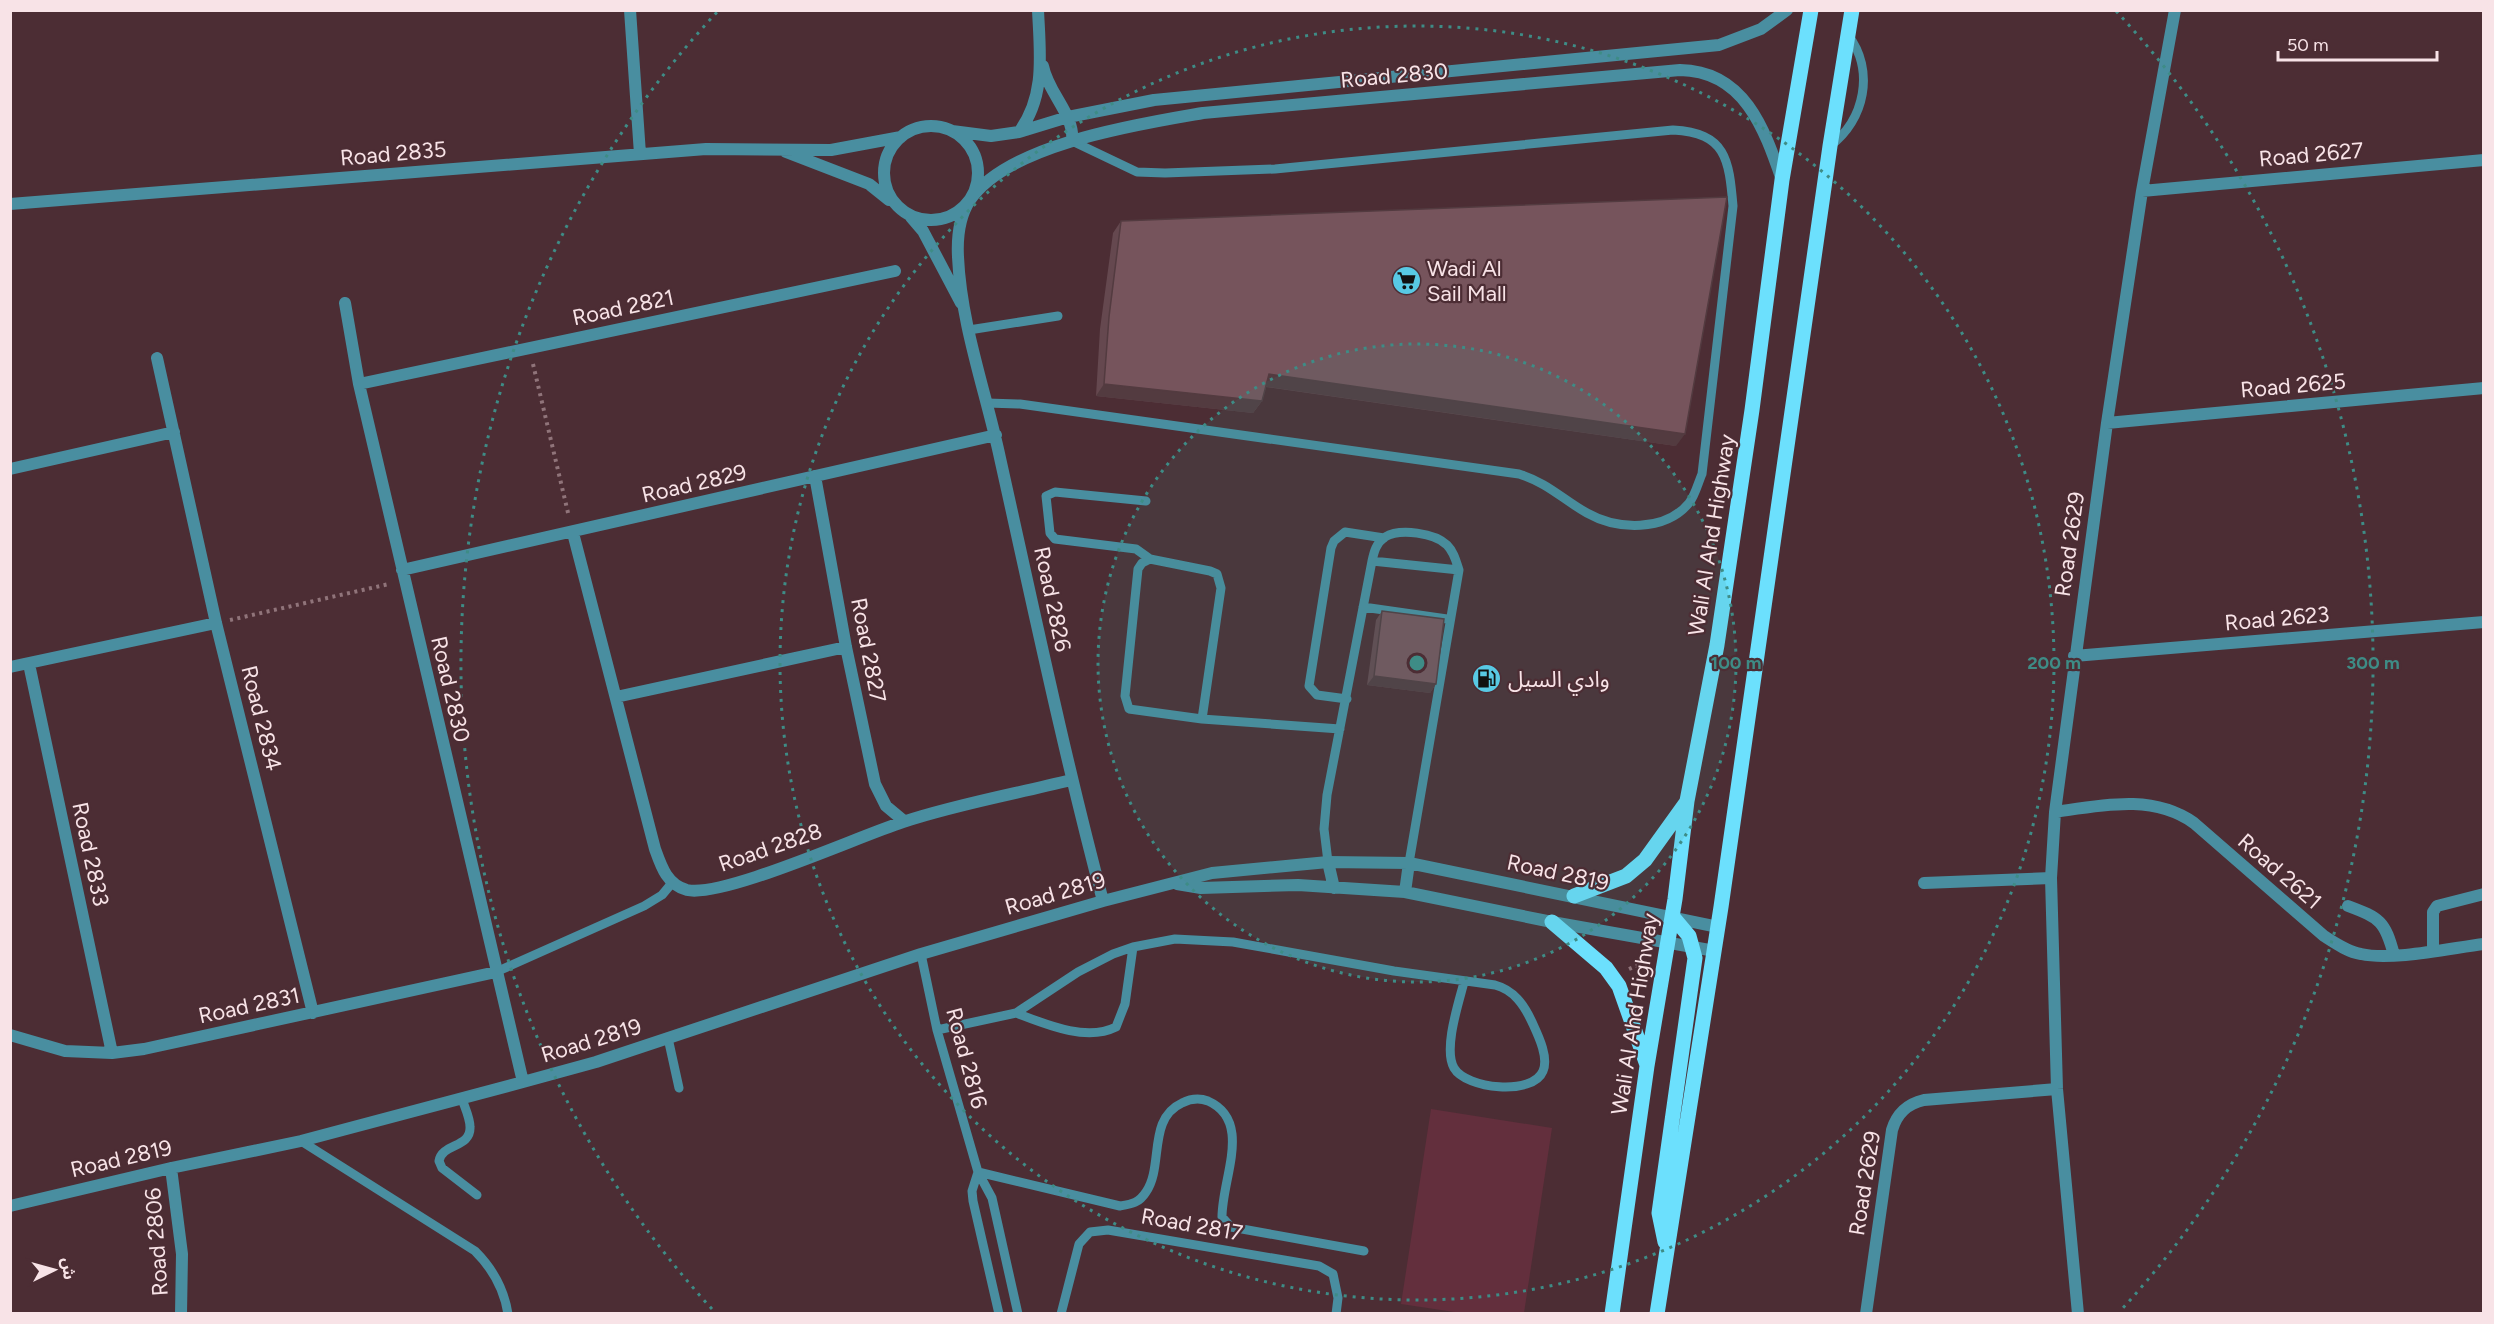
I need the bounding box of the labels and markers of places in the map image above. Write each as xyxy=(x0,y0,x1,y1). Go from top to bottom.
place label: Wadi Al Sail Mall xyxy=(1427,255,1507,307)
supermarket icon: Wadi Al Sail Mall xyxy=(1390,265,1422,297)
centre of rings xyxy=(1407,653,1427,673)
fuel station icon: وادي السيل xyxy=(1471,663,1503,695)
place label: وادي السيل xyxy=(1508,666,1610,696)

